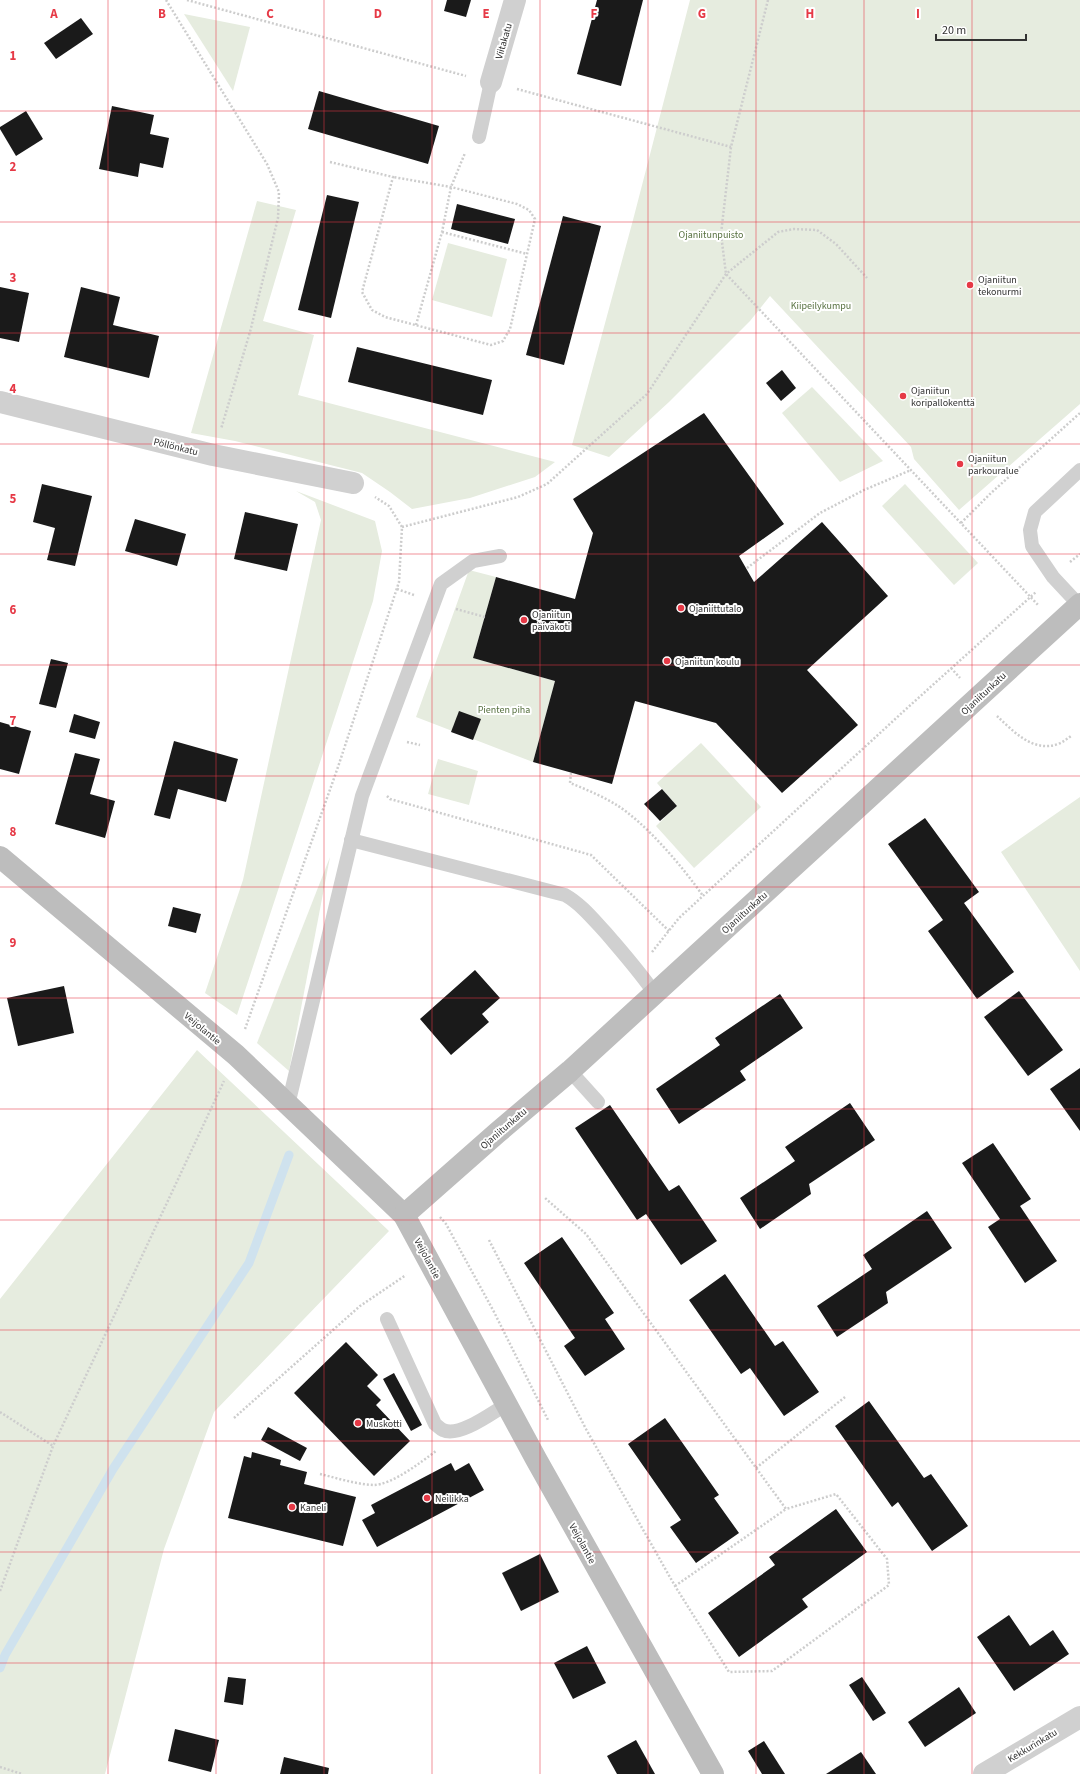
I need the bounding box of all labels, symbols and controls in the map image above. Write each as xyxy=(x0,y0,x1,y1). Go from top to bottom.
text: A xyxy=(49,5,58,23)
text: B xyxy=(158,5,166,23)
text: C xyxy=(266,5,274,23)
text: D xyxy=(374,5,382,23)
text: E xyxy=(482,5,490,23)
text: F xyxy=(591,5,598,23)
text: G xyxy=(698,5,706,23)
text: H xyxy=(806,5,814,23)
text: I xyxy=(916,5,920,23)
scale bar xyxy=(936,16,1026,42)
street label: Viitakatu xyxy=(492,22,516,61)
text: 20 m xyxy=(942,22,966,39)
text: 1 xyxy=(10,47,17,65)
text: 2 xyxy=(10,158,17,176)
park label: Ojaniitunpuisto xyxy=(679,228,743,242)
text: 3 xyxy=(10,269,17,287)
place label: Ojaniitun tekonurmi xyxy=(978,273,1022,299)
marker: Ojaniitun tekonurmi xyxy=(965,280,975,290)
park label: Kiipeilykumpu xyxy=(791,299,851,313)
text: 4 xyxy=(10,380,17,398)
place label: Ojaniitun koripallokenttä xyxy=(911,384,975,410)
marker: Ojaniitun koripallokenttä xyxy=(898,391,908,401)
street label: Pöllönkatu xyxy=(152,435,199,459)
place label: Ojaniitun parkouralue xyxy=(968,452,1019,478)
marker: Ojaniitun parkouralue xyxy=(955,459,965,469)
text: 5 xyxy=(10,490,17,508)
text: 6 xyxy=(10,601,17,619)
place label: Ojaniittutalo xyxy=(689,602,742,616)
marker: Ojaniittutalo xyxy=(676,603,686,613)
place label: Ojaniitun päiväkoti xyxy=(532,608,571,634)
marker: Ojaniitun päiväkoti xyxy=(519,615,529,625)
place label: Ojaniitun koulu xyxy=(675,655,739,669)
marker: Ojaniitun koulu xyxy=(662,656,672,666)
street label: Ojaniitunkatu xyxy=(958,669,1009,718)
park label: Pienten piha xyxy=(478,703,530,717)
text: 7 xyxy=(10,712,17,730)
text: 8 xyxy=(10,823,17,841)
street label: Ojaniitunkatu xyxy=(719,888,771,937)
text: 9 xyxy=(10,934,17,952)
street label: Veijolantie xyxy=(181,1009,224,1048)
street label: Ojaniitunkatu xyxy=(477,1105,530,1153)
street label: Veijolantie xyxy=(411,1236,444,1281)
place label: Muskotti xyxy=(366,1417,402,1431)
marker: Muskotti xyxy=(353,1418,363,1428)
place label: Neilikka xyxy=(435,1492,469,1506)
marker: Neilikka xyxy=(422,1493,432,1503)
place label: Kaneli xyxy=(300,1501,326,1515)
marker: Kaneli xyxy=(287,1502,297,1512)
street label: Veijolantie xyxy=(565,1521,599,1566)
street label: Kekkurinkatu xyxy=(1005,1725,1060,1766)

